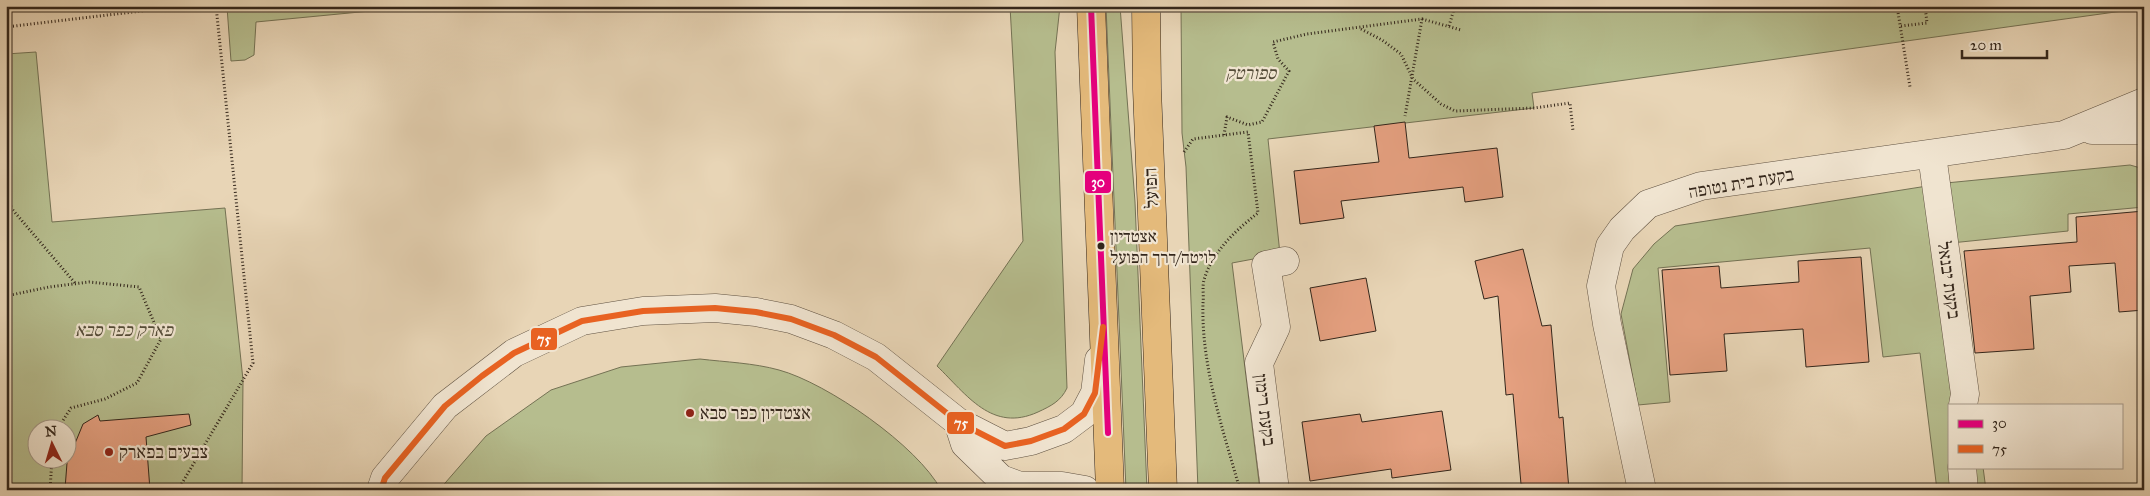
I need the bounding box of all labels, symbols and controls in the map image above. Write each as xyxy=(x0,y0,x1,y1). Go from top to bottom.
scale bar xyxy=(1962,28,2048,60)
text: 20 m xyxy=(1970,36,2002,54)
park label: ספורטק xyxy=(1226,62,1277,84)
street label: בקעת בית נטופה xyxy=(1686,163,1796,203)
street label: הפועל xyxy=(1139,167,1163,209)
line badge: 30 xyxy=(1084,170,1112,194)
text: 30 xyxy=(1091,174,1105,192)
place label: אצטדיון לויטה/דרך הפועל xyxy=(1110,226,1216,268)
street label: בקעת יבנאל xyxy=(1933,240,1965,320)
marker: אצטדיון לויטה/דרך הפועל xyxy=(1096,241,1106,251)
park label: פארק כפר סבא xyxy=(75,319,174,341)
line badge: 75 xyxy=(530,327,558,351)
text: 75 xyxy=(537,331,551,348)
street label: בקעת רימון xyxy=(1250,373,1280,448)
place label: אצטדיון כפר סבא xyxy=(700,402,811,424)
legend xyxy=(1948,404,2122,468)
marker: אצטדיון כפר סבא xyxy=(684,407,696,419)
line badge: 75 xyxy=(946,411,975,435)
text: 30 xyxy=(1992,414,2007,432)
text: 75 xyxy=(954,415,968,432)
north arrow xyxy=(28,418,78,468)
text: N xyxy=(44,423,58,441)
text: 75 xyxy=(1992,440,2007,458)
place label: צבעים בפארק xyxy=(119,441,208,463)
marker: צבעים בפארק xyxy=(103,446,115,458)

